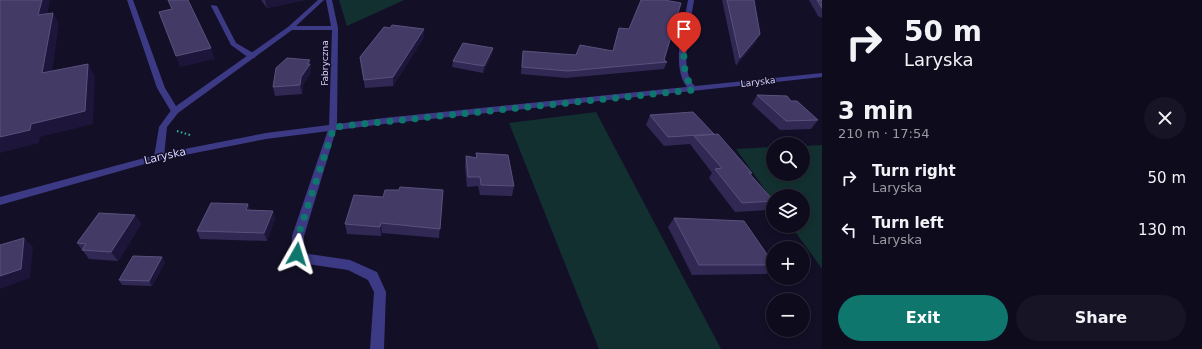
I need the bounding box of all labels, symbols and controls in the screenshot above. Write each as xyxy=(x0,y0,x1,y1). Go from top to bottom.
pin xyxy=(667,12,701,53)
text: 50 m xyxy=(904,15,982,48)
icon: right xyxy=(838,16,890,68)
icon: arrive xyxy=(673,18,695,40)
street label: Fabryczna xyxy=(320,40,330,86)
text: Laryska xyxy=(904,49,974,70)
street label: Laryska xyxy=(740,75,776,89)
text: 3 min xyxy=(838,97,913,125)
button: close xyxy=(1144,97,1186,139)
text: 210 m · 17:54 xyxy=(838,126,929,141)
map controls xyxy=(766,137,810,337)
button: search xyxy=(766,137,810,181)
street label: Laryska xyxy=(143,145,187,167)
text: Turn right xyxy=(872,162,956,180)
icon: right xyxy=(838,167,860,189)
text: 50 m xyxy=(1148,169,1186,187)
text: Laryska xyxy=(872,180,922,195)
button: layers xyxy=(766,189,810,233)
text: Turn left xyxy=(872,214,944,232)
icon: left xyxy=(838,219,860,241)
text: 130 m xyxy=(1138,221,1186,239)
text: Laryska xyxy=(872,232,922,247)
position arrow xyxy=(276,233,318,275)
button: + xyxy=(766,241,810,285)
button: − xyxy=(766,293,810,337)
button: Exit xyxy=(838,295,1008,341)
button: Share xyxy=(1016,295,1186,341)

